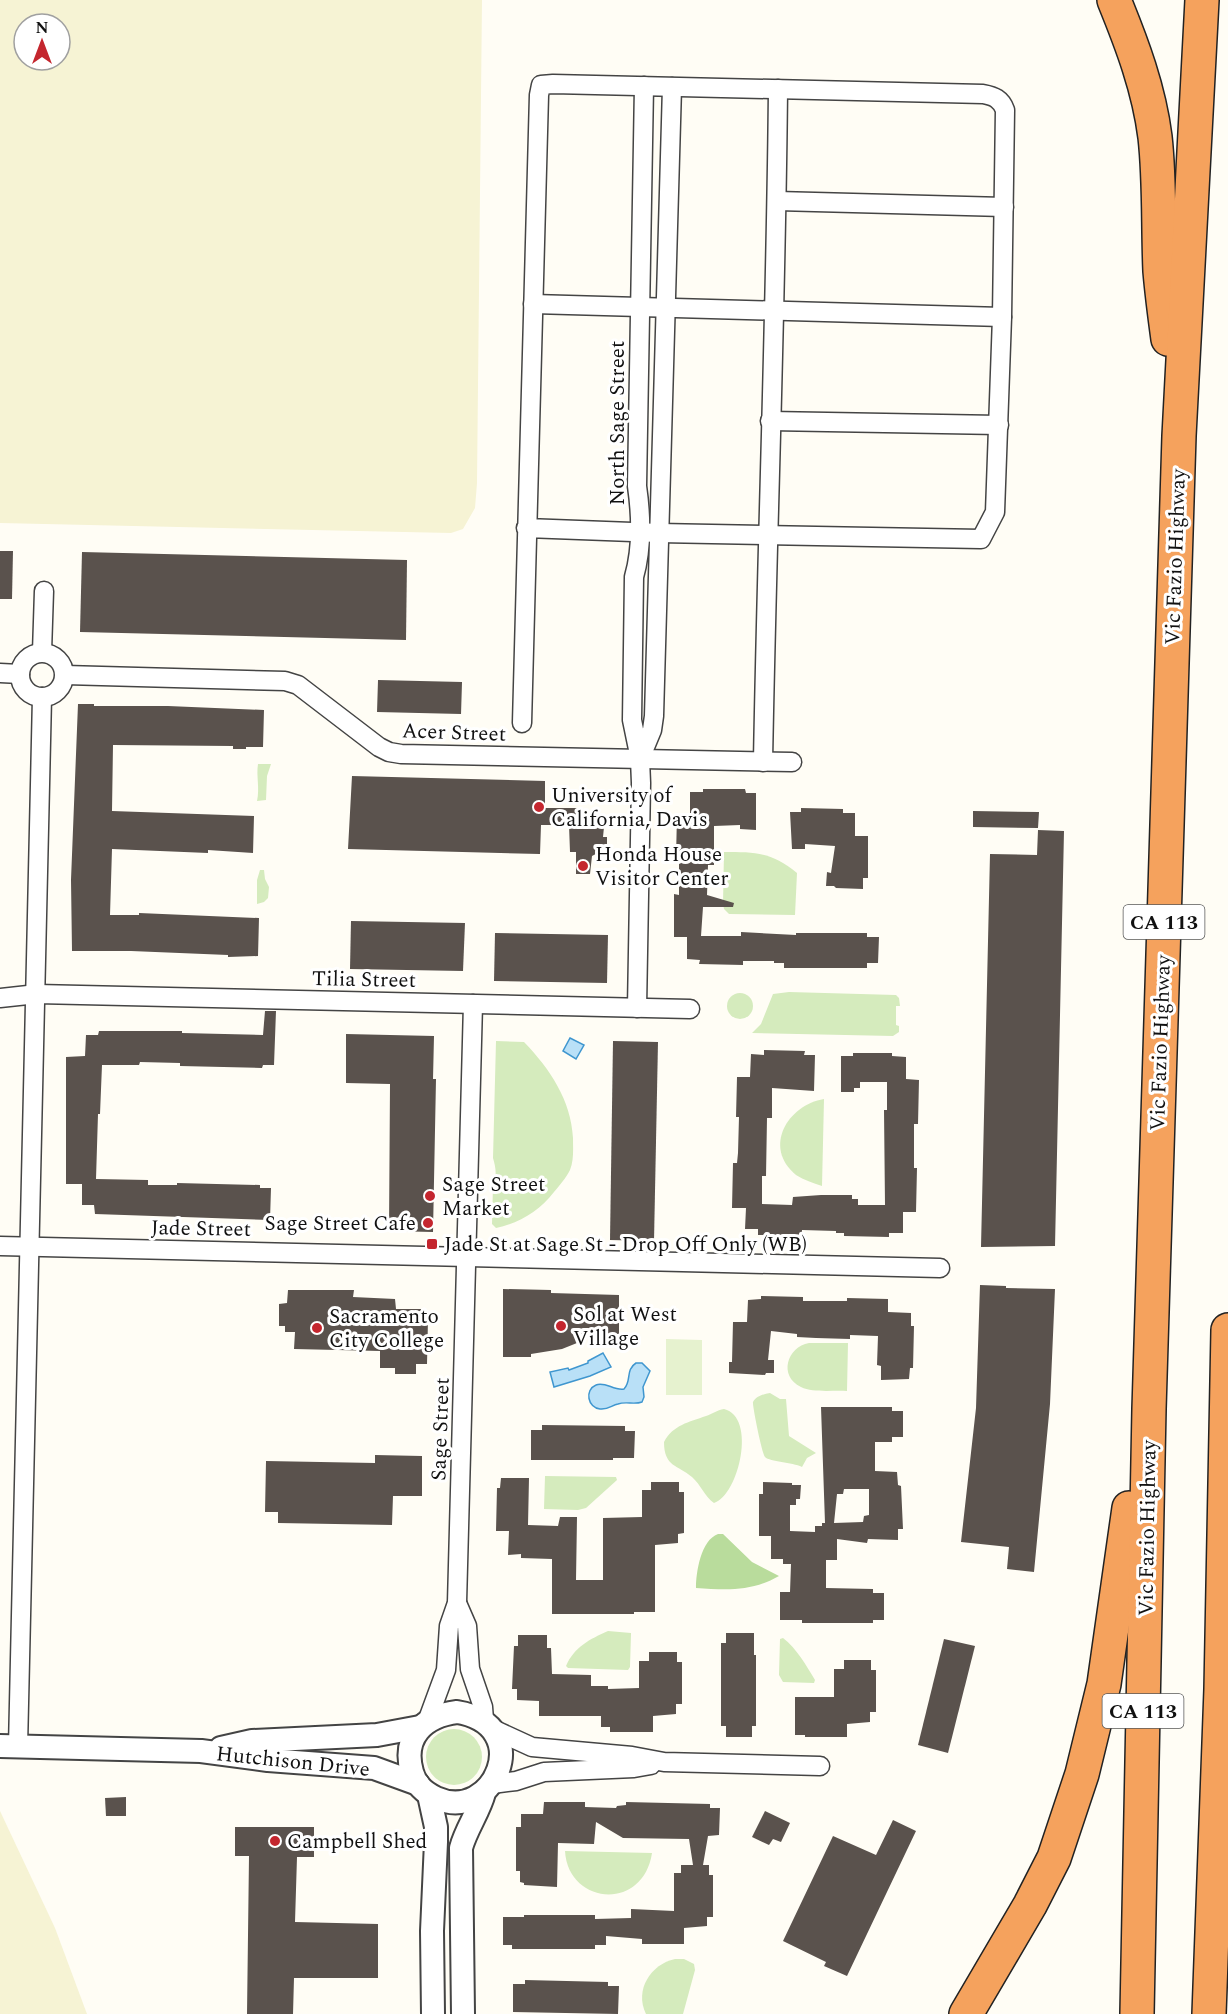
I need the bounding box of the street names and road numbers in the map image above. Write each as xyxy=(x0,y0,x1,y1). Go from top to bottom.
street label: North Sage Street xyxy=(602,341,634,505)
street label: Vic Fazio Highway xyxy=(1157,468,1195,646)
street label: Acer Street xyxy=(401,715,507,751)
road number: CA 113 xyxy=(1124,905,1204,939)
street label: Vic Fazio Highway xyxy=(1142,954,1180,1132)
street label: Tilia Street xyxy=(312,963,416,997)
street label: Jade Street xyxy=(151,1212,251,1246)
street label: Sage Street xyxy=(423,1377,459,1481)
street label: Vic Fazio Highway xyxy=(1130,1439,1166,1616)
road number: CA 113 xyxy=(1102,1694,1184,1728)
street label: Hutchison Drive xyxy=(214,1738,371,1786)

